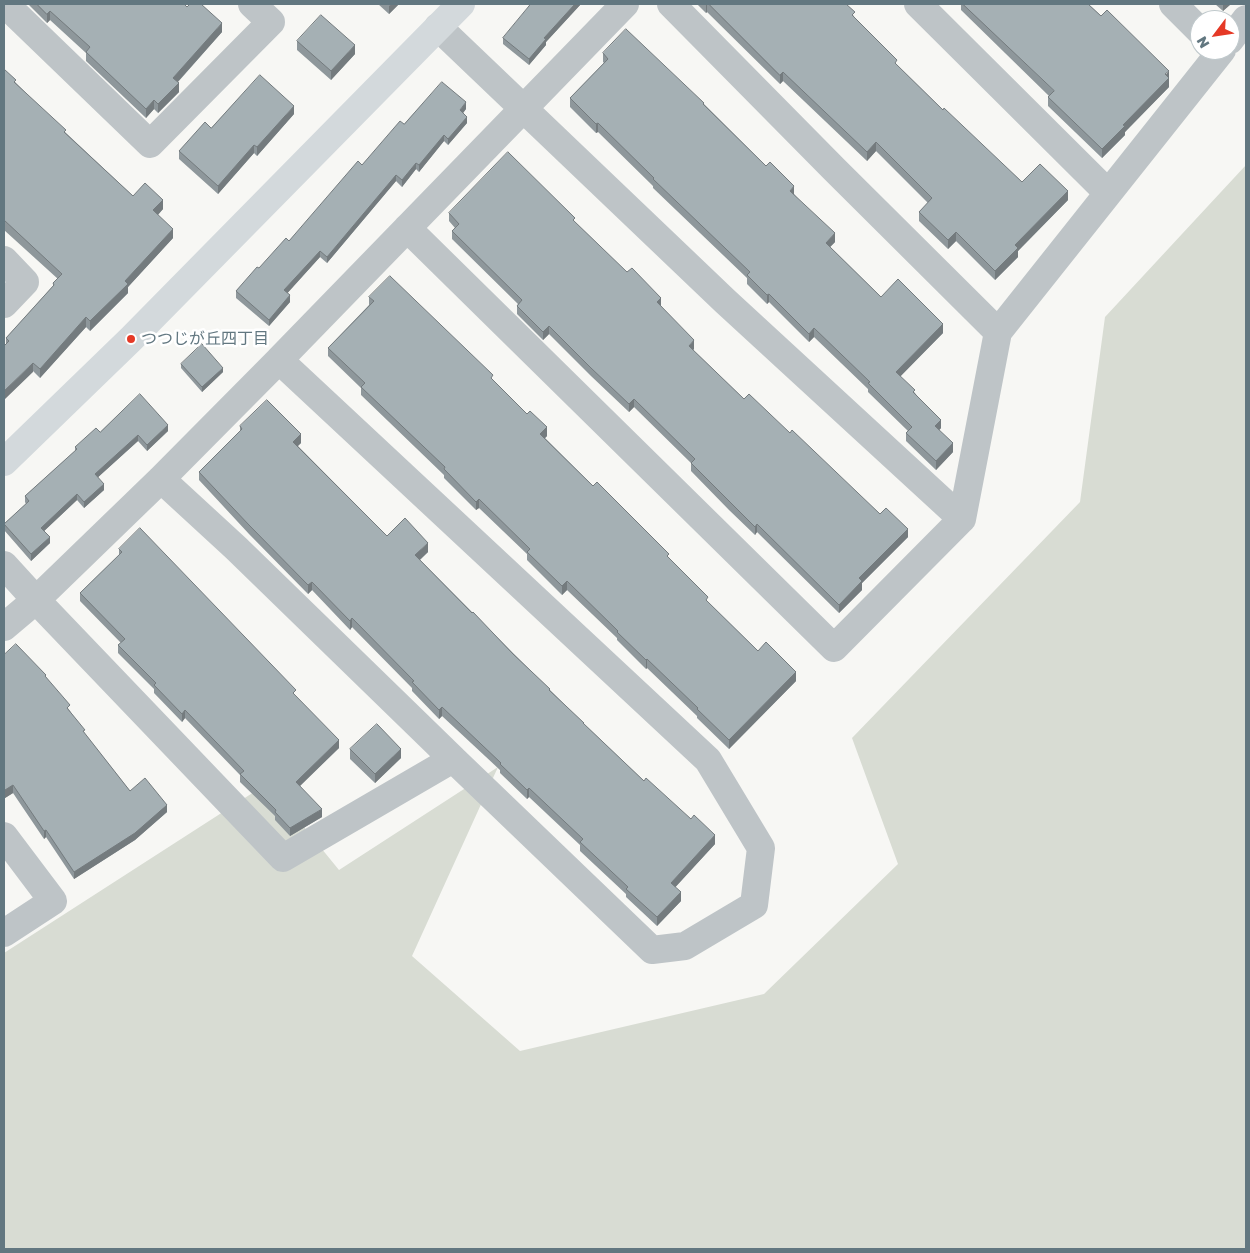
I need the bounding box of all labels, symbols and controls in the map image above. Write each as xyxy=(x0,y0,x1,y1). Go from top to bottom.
north arrow xyxy=(1190,10,1240,60)
text: N xyxy=(1193,34,1213,51)
place label: つつじが丘四丁目 xyxy=(141,329,269,349)
marker: つつじが丘四丁目 xyxy=(125,333,137,345)

